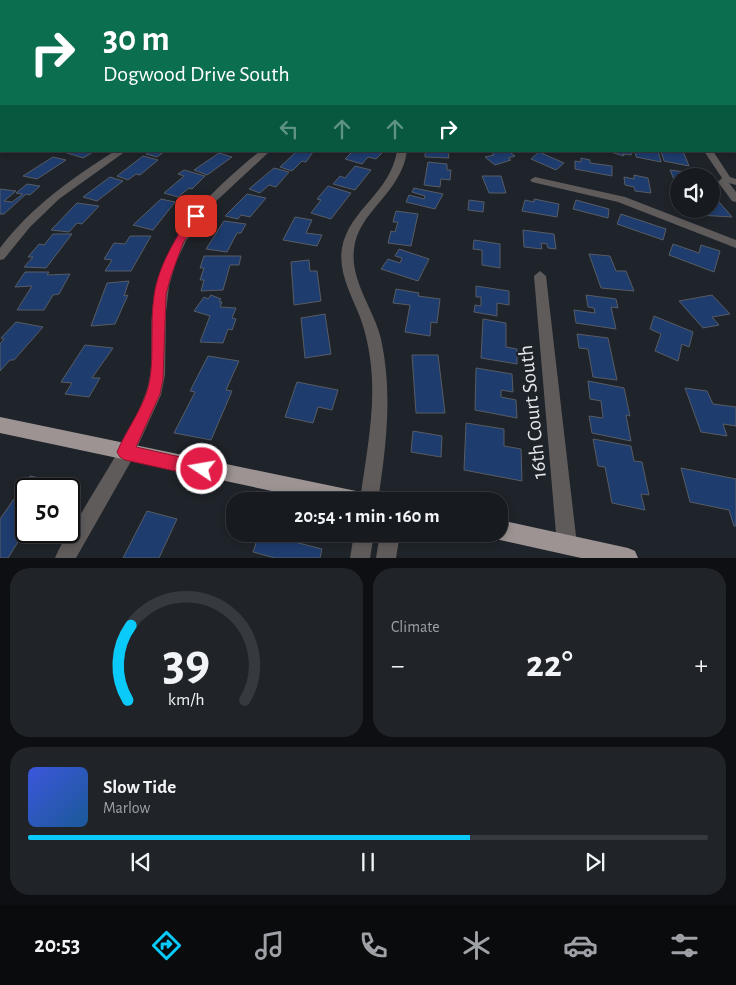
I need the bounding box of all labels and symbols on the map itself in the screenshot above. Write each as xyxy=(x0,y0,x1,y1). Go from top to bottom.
pin xyxy=(175,195,217,237)
street label: 16th Court South xyxy=(515,344,550,480)
position arrow xyxy=(175,442,227,494)
speed limit sign: 50 xyxy=(15,478,80,543)

